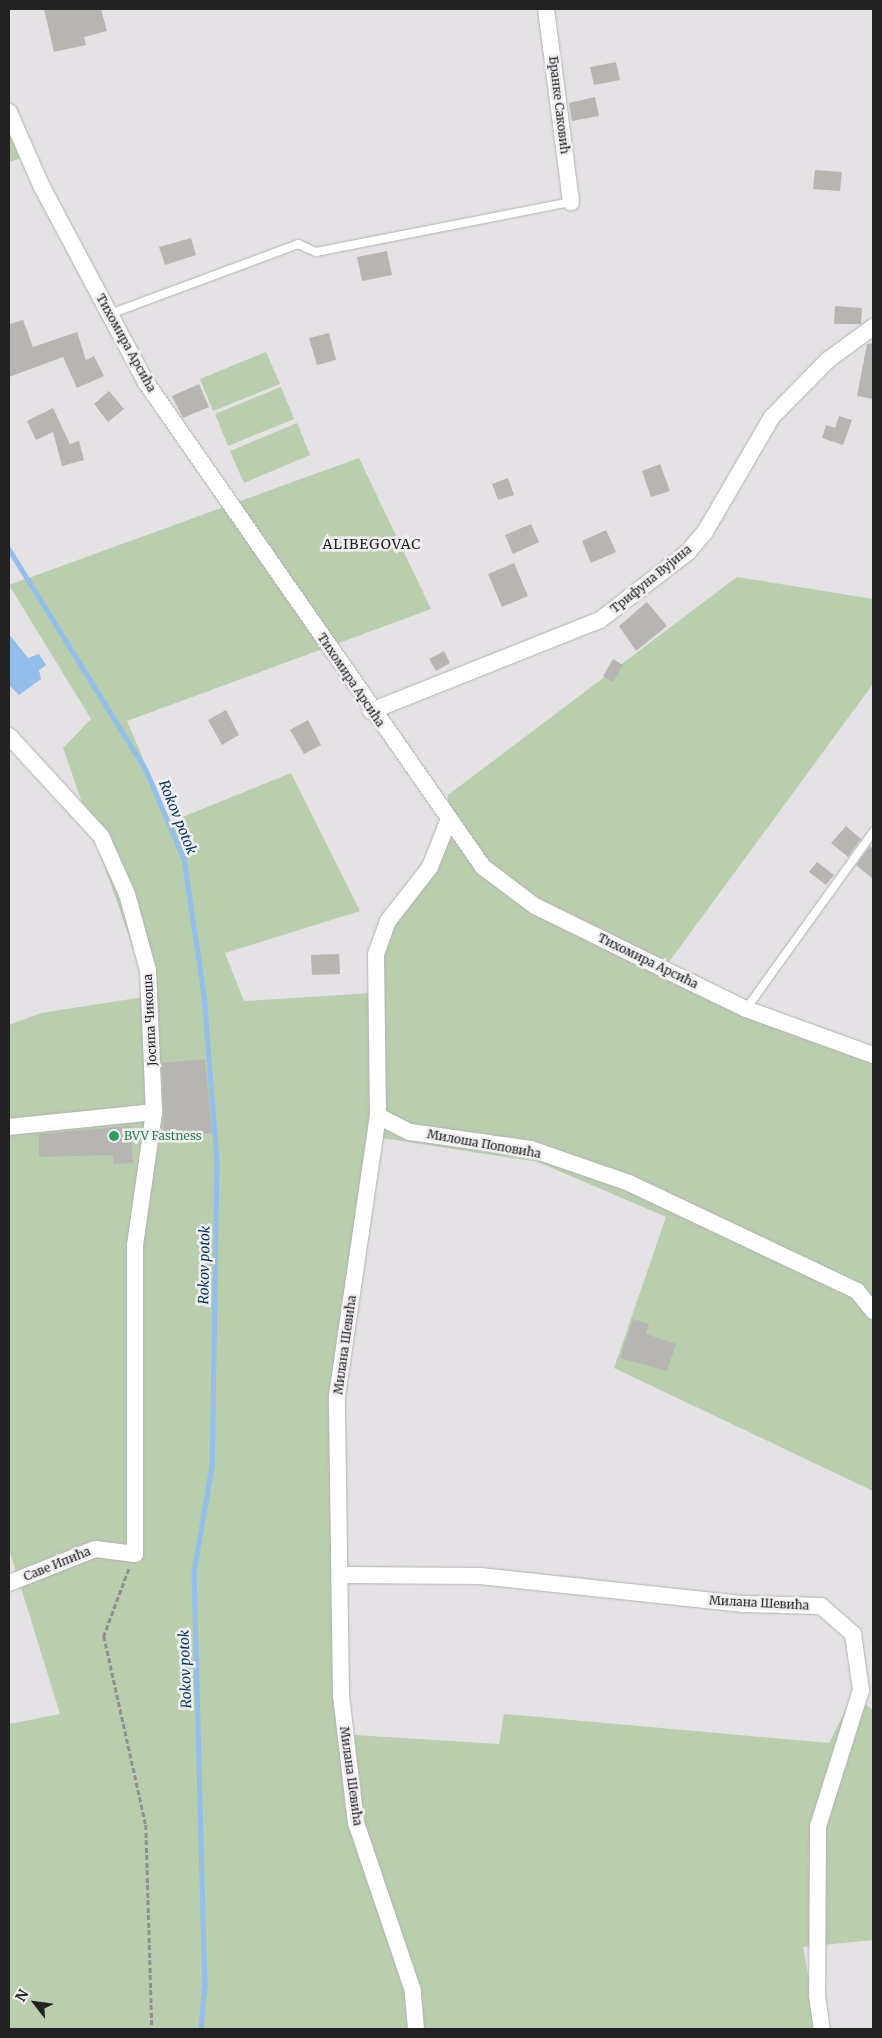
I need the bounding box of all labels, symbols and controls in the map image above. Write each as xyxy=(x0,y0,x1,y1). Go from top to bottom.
street label: Бранке Саковић xyxy=(546,55,572,155)
street label: Тихомира Арсића xyxy=(93,292,159,394)
district label: ALIBEGOVAC xyxy=(321,536,423,552)
street label: Трифуна Вујина xyxy=(608,542,694,616)
street label: Тихомира Арсића xyxy=(314,631,388,729)
water label: Rokov potok xyxy=(155,777,201,857)
street label: Тихомира Арсића xyxy=(596,930,700,992)
street label: Јосипа Чикоша xyxy=(140,974,160,1066)
street label: Милоша Поповића xyxy=(426,1127,542,1161)
place label: BVV Fastness xyxy=(124,1129,202,1143)
marker: BVV Fastness xyxy=(108,1130,120,1142)
water label: Rokov potok xyxy=(195,1226,213,1304)
street label: Милана Шевића xyxy=(331,1294,359,1396)
street label: Саве Ипића xyxy=(21,1544,93,1584)
street label: Милана Шевића xyxy=(709,1593,809,1613)
water label: Rokov potok xyxy=(175,1629,195,1709)
street label: Милана Шевића xyxy=(337,1725,365,1827)
north arrow xyxy=(10,1978,60,2028)
text: N xyxy=(11,1986,33,2005)

